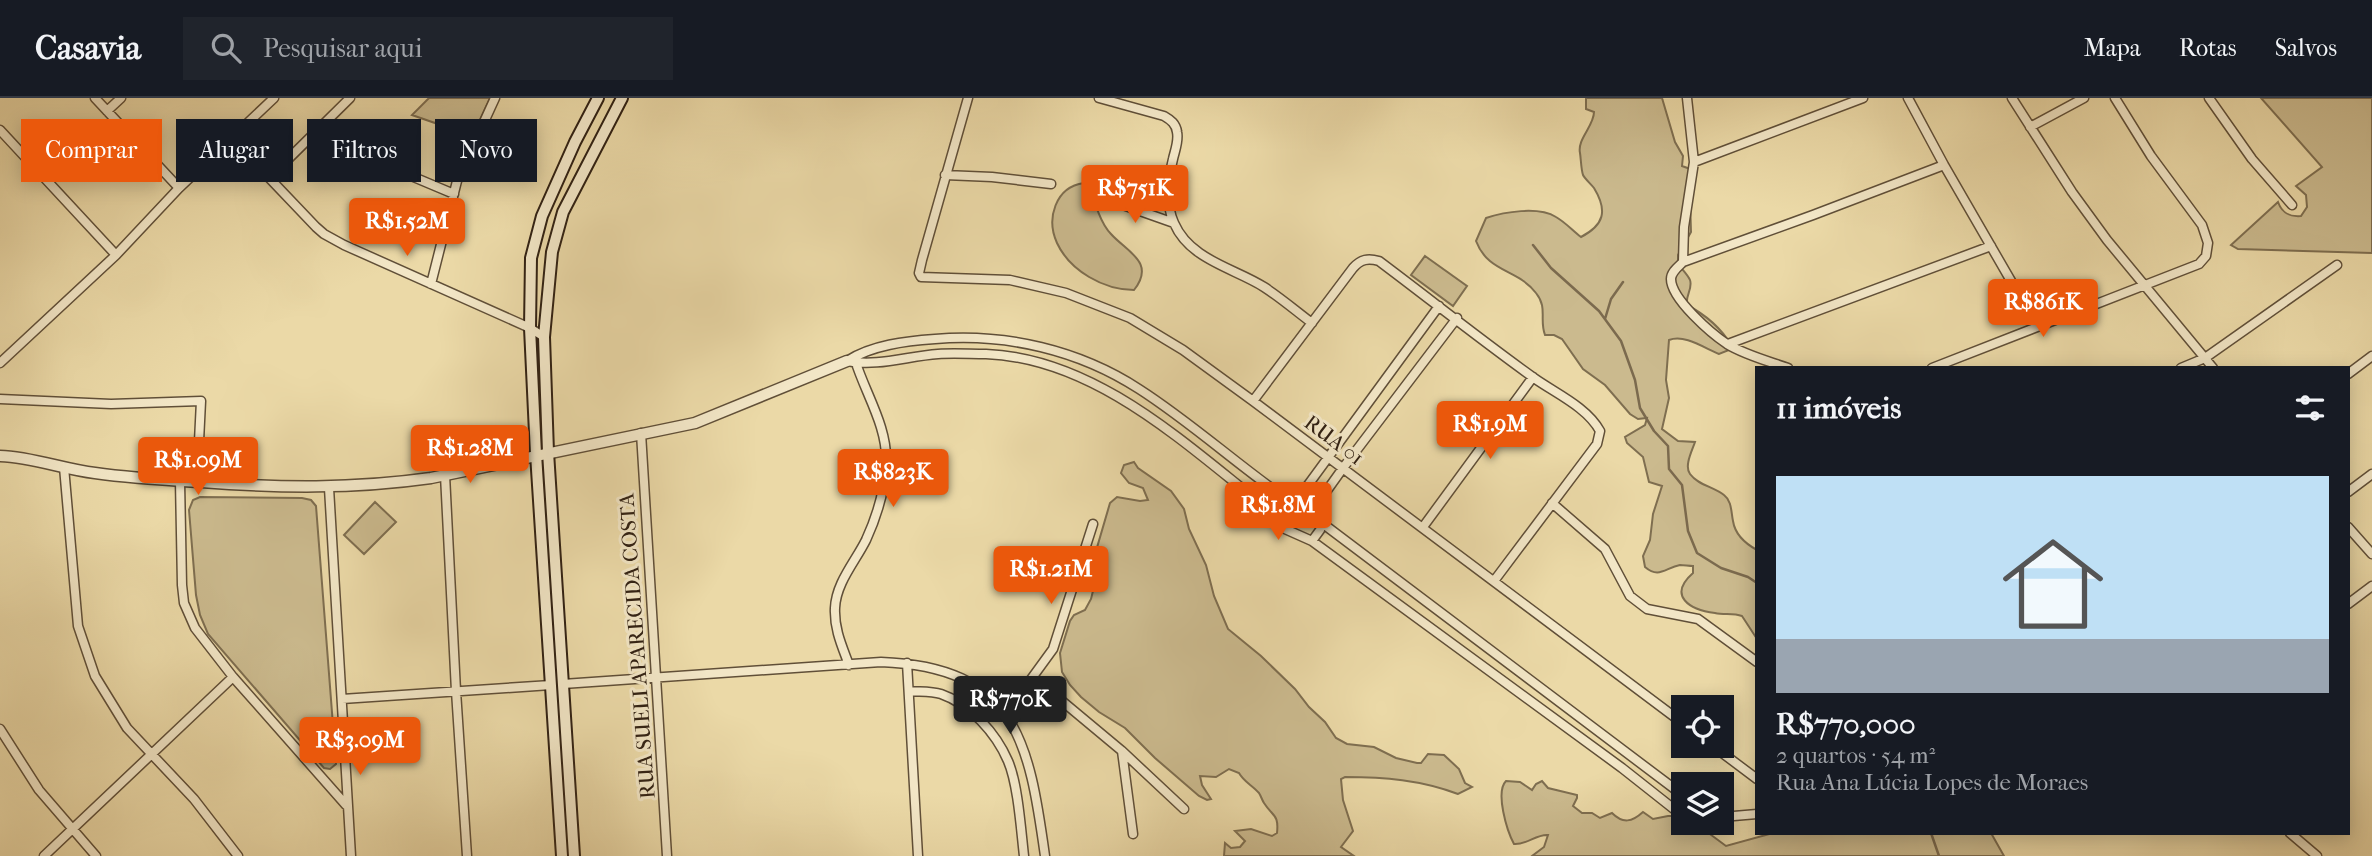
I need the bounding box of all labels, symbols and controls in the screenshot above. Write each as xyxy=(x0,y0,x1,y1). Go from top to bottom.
search box xyxy=(183,17,673,80)
text: Casavia xyxy=(35,29,141,68)
icon: search xyxy=(207,29,245,67)
text: Pesquisar aqui xyxy=(263,33,423,64)
text: Mapa xyxy=(2084,34,2141,62)
text: Rotas xyxy=(2179,34,2237,62)
text: Salvos xyxy=(2275,34,2337,62)
chip: Comprar xyxy=(21,119,162,182)
chip: Alugar xyxy=(176,119,293,182)
chip: Filtros xyxy=(307,119,421,182)
chip: Novo xyxy=(435,119,537,182)
pin: R$751K xyxy=(1078,166,1192,225)
text: R$751K xyxy=(1097,174,1173,201)
pin: R$1.52M xyxy=(342,198,472,258)
text: R$1.52M xyxy=(365,207,449,234)
pin: R$861K xyxy=(1986,280,2100,339)
text: R$861K xyxy=(2004,288,2082,315)
icon: filters xyxy=(2291,389,2329,427)
text: 11 imóveis xyxy=(1776,391,1901,426)
pin: R$1.9M xyxy=(1433,402,1547,461)
street label: RUA 01 xyxy=(1300,410,1368,470)
text: R$1.9M xyxy=(1453,410,1527,437)
pin: R$1.28M xyxy=(405,426,535,485)
text: R$1.28M xyxy=(427,434,513,461)
pin: R$1.09M xyxy=(133,438,263,497)
text: R$1.09M xyxy=(154,446,242,473)
pin: R$823K xyxy=(836,450,950,509)
text: R$823K xyxy=(854,458,932,485)
pin: R$1.8M xyxy=(1221,482,1335,542)
text: R$1.8M xyxy=(1241,491,1315,518)
street label: RUA SUELI APARECIDA COSTA xyxy=(614,492,660,800)
icon: home xyxy=(1990,521,2116,647)
pin: R$1.21M xyxy=(986,546,1116,606)
text: R$1.21M xyxy=(1009,555,1093,582)
pin: R$770K xyxy=(953,676,1067,736)
text: R$770K xyxy=(970,685,1050,712)
map controls xyxy=(1671,695,1734,835)
button: locate xyxy=(1671,695,1734,758)
text: R$770,000 xyxy=(1776,707,1916,742)
pin: R$3.09M xyxy=(295,718,425,777)
text: R$3.09M xyxy=(316,726,404,753)
text: 2 quartos · 54 m² xyxy=(1776,742,1935,769)
text: Rua Ana Lúcia Lopes de Moraes xyxy=(1776,769,2088,796)
button: layers xyxy=(1671,772,1734,835)

